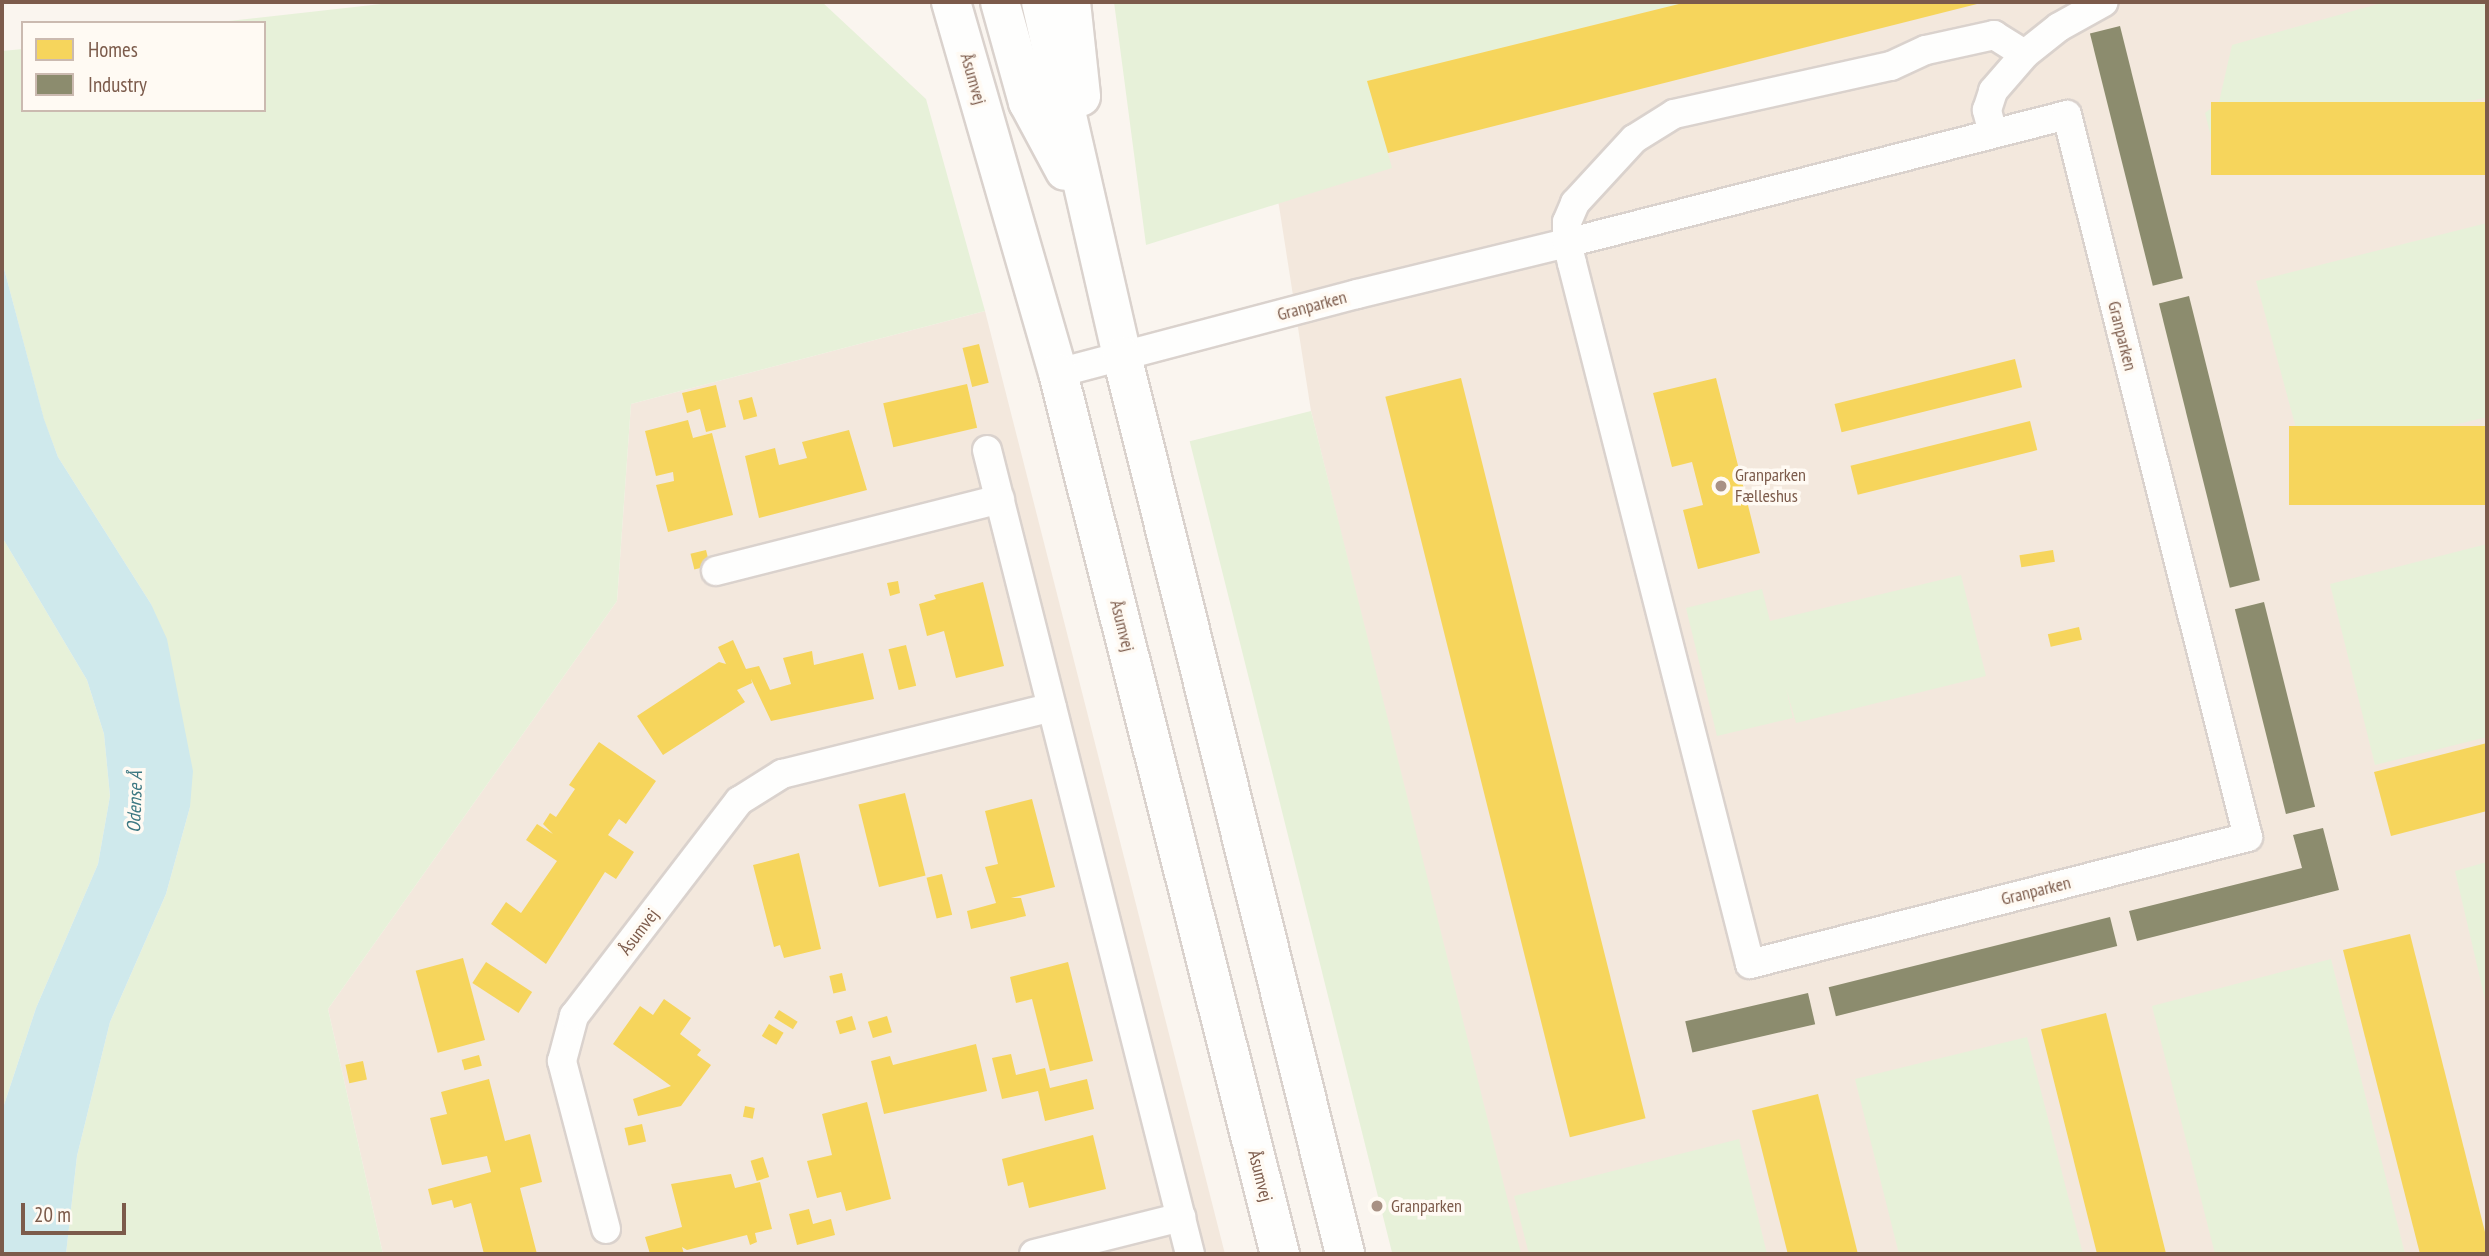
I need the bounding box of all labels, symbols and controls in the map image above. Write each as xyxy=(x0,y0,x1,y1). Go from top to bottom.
legend xyxy=(21,21,266,112)
text: Homes xyxy=(88,36,138,63)
street label: Åsumvej xyxy=(955,51,991,107)
text: Industry xyxy=(88,71,147,98)
street label: Granparken xyxy=(1275,286,1349,326)
street label: Granparken xyxy=(2103,299,2141,373)
place label: Granparken Fælleshus xyxy=(1735,465,1806,508)
marker: Granparken Fælleshus xyxy=(1713,478,1729,494)
street label: Åsumvej xyxy=(1105,598,1139,654)
water label: Odense Å xyxy=(123,771,147,833)
street label: Granparken xyxy=(1999,872,2073,910)
street label: Åsumvej xyxy=(615,905,663,959)
street label: Åsumvej xyxy=(1243,1148,1277,1204)
scale bar xyxy=(24,1190,130,1234)
place label: Granparken xyxy=(1391,1195,1462,1217)
marker: Granparken xyxy=(1369,1198,1385,1214)
text: 20 m xyxy=(34,1201,71,1228)

